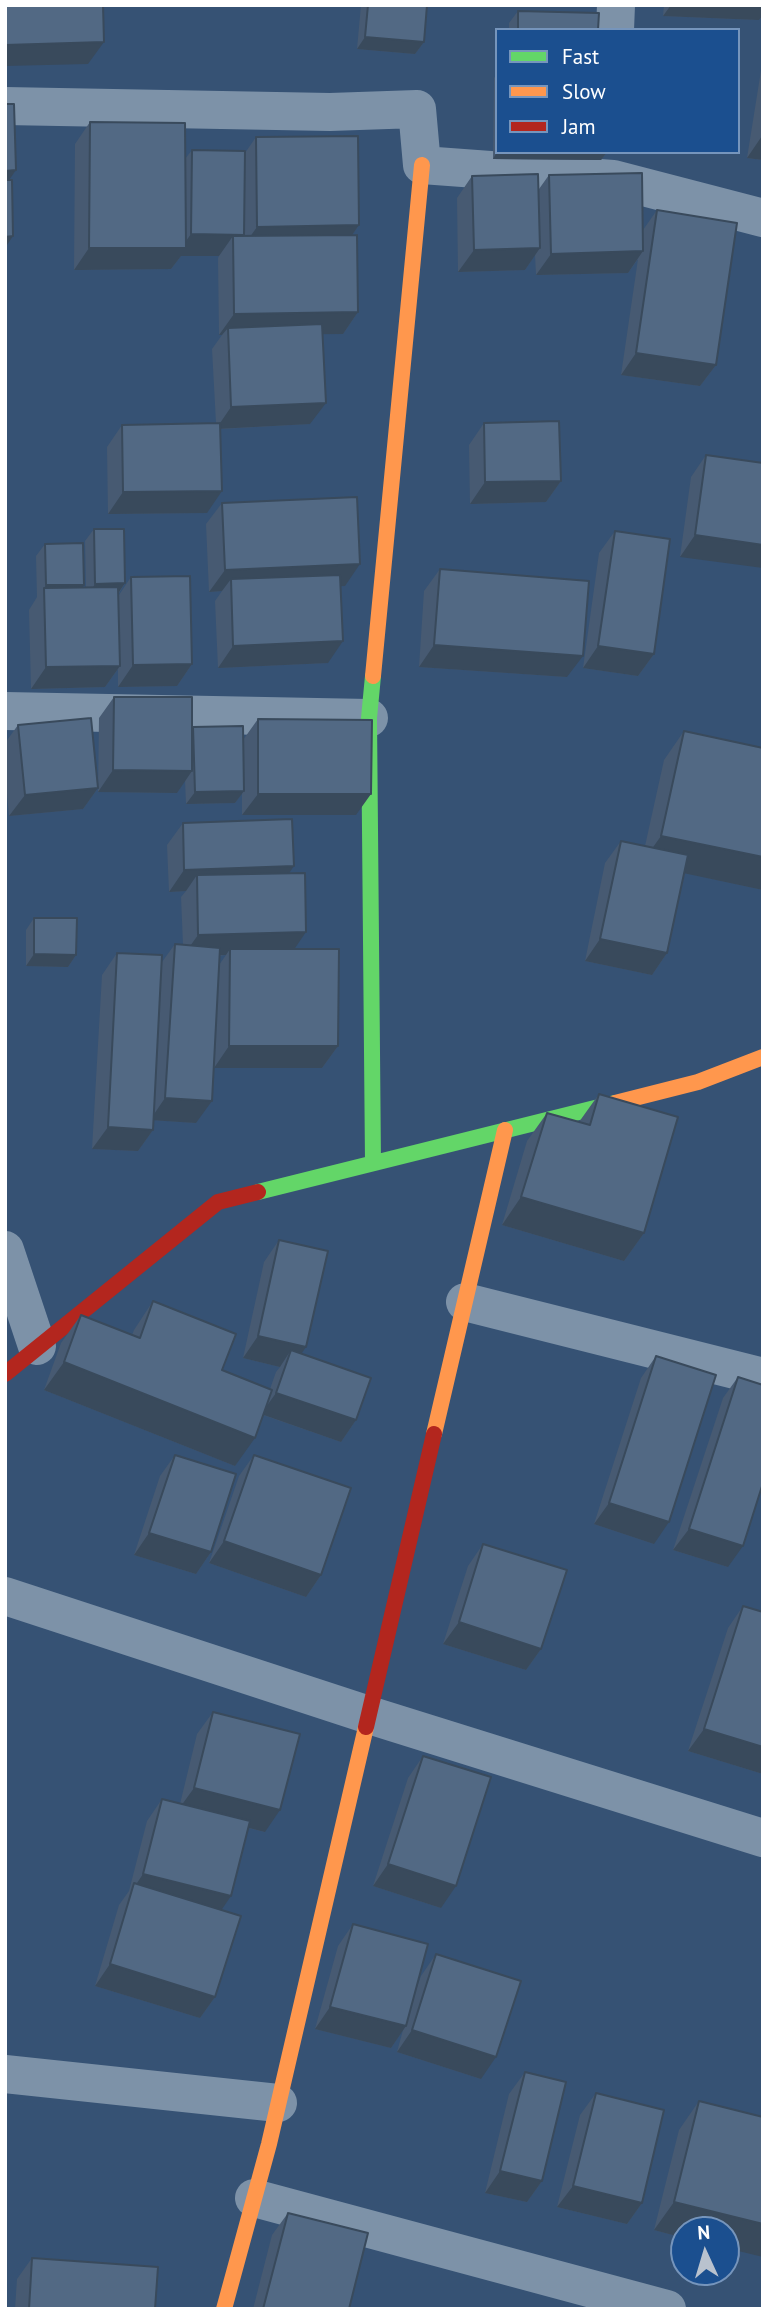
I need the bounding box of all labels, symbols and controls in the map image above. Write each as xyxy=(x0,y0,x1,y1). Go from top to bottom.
legend xyxy=(495,28,740,154)
text: Fast xyxy=(562,43,599,70)
text: Slow xyxy=(562,78,606,105)
text: Jam xyxy=(562,113,596,140)
north arrow xyxy=(670,2216,740,2286)
text: N xyxy=(697,2220,711,2244)

